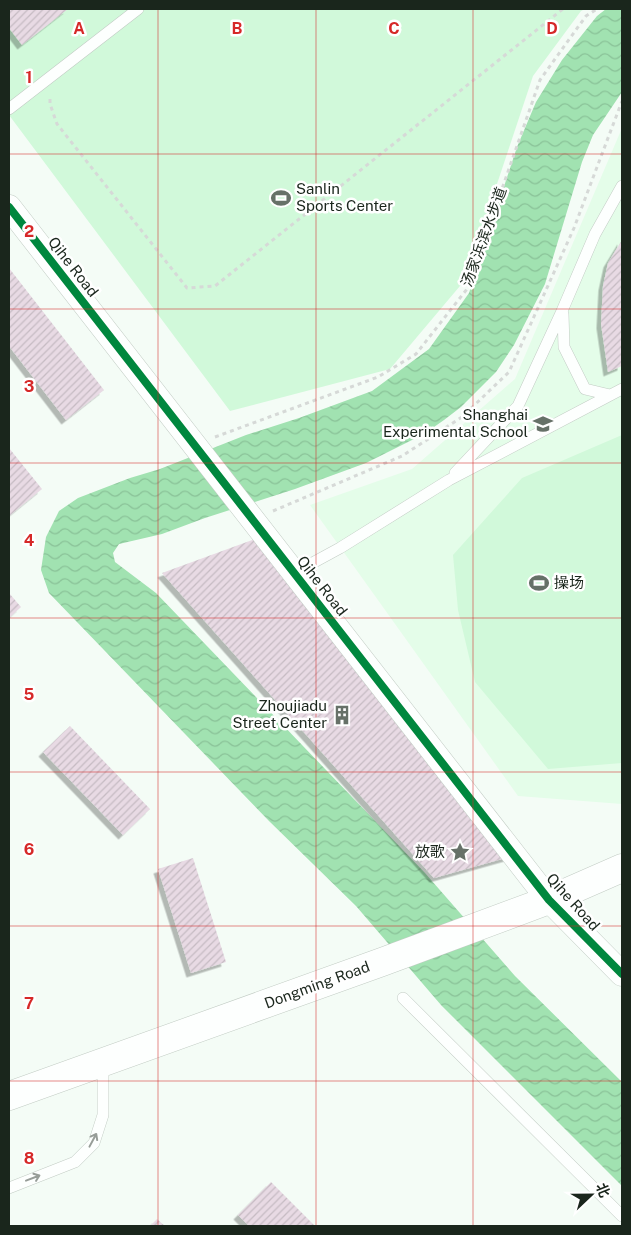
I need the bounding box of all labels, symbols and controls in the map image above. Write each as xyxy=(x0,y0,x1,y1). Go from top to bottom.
text: A xyxy=(73,19,85,38)
text: B xyxy=(232,19,243,38)
text: C xyxy=(388,19,400,38)
text: D xyxy=(546,19,558,38)
text: 1 xyxy=(26,68,32,87)
place label: Sanlin Sports Center xyxy=(296,180,393,214)
street label: 汤家浜滨水步道 xyxy=(458,185,509,289)
sports icon: Sanlin Sports Center xyxy=(270,187,292,209)
text: 2 xyxy=(24,222,34,241)
street label: Qihe Road xyxy=(45,233,102,300)
text: 3 xyxy=(24,377,34,396)
place label: Shanghai Experimental School xyxy=(383,406,528,440)
school or university icon: Shanghai Experimental School xyxy=(532,413,554,435)
text: 4 xyxy=(24,531,35,550)
street label: Qihe Road xyxy=(294,552,351,619)
sports icon: 操场 xyxy=(528,572,550,594)
place label: 操场 xyxy=(554,574,584,591)
text: 5 xyxy=(24,685,35,704)
place label: Zhoujiadu Street Center xyxy=(232,697,327,731)
building icon: Zhoujiadu Street Center xyxy=(331,704,353,726)
text: 6 xyxy=(24,840,34,859)
place icon: 放歌 xyxy=(449,841,471,863)
place label: 放歌 xyxy=(415,843,445,860)
street label: Qihe Road xyxy=(543,870,603,934)
street label: Dongming Road xyxy=(262,958,372,1011)
text: 7 xyxy=(24,994,34,1013)
one-way arrow xyxy=(88,1133,98,1148)
text: 8 xyxy=(24,1149,35,1168)
north arrow xyxy=(566,1170,616,1220)
one-way arrow xyxy=(25,1173,40,1182)
text: 北 xyxy=(593,1181,613,1200)

